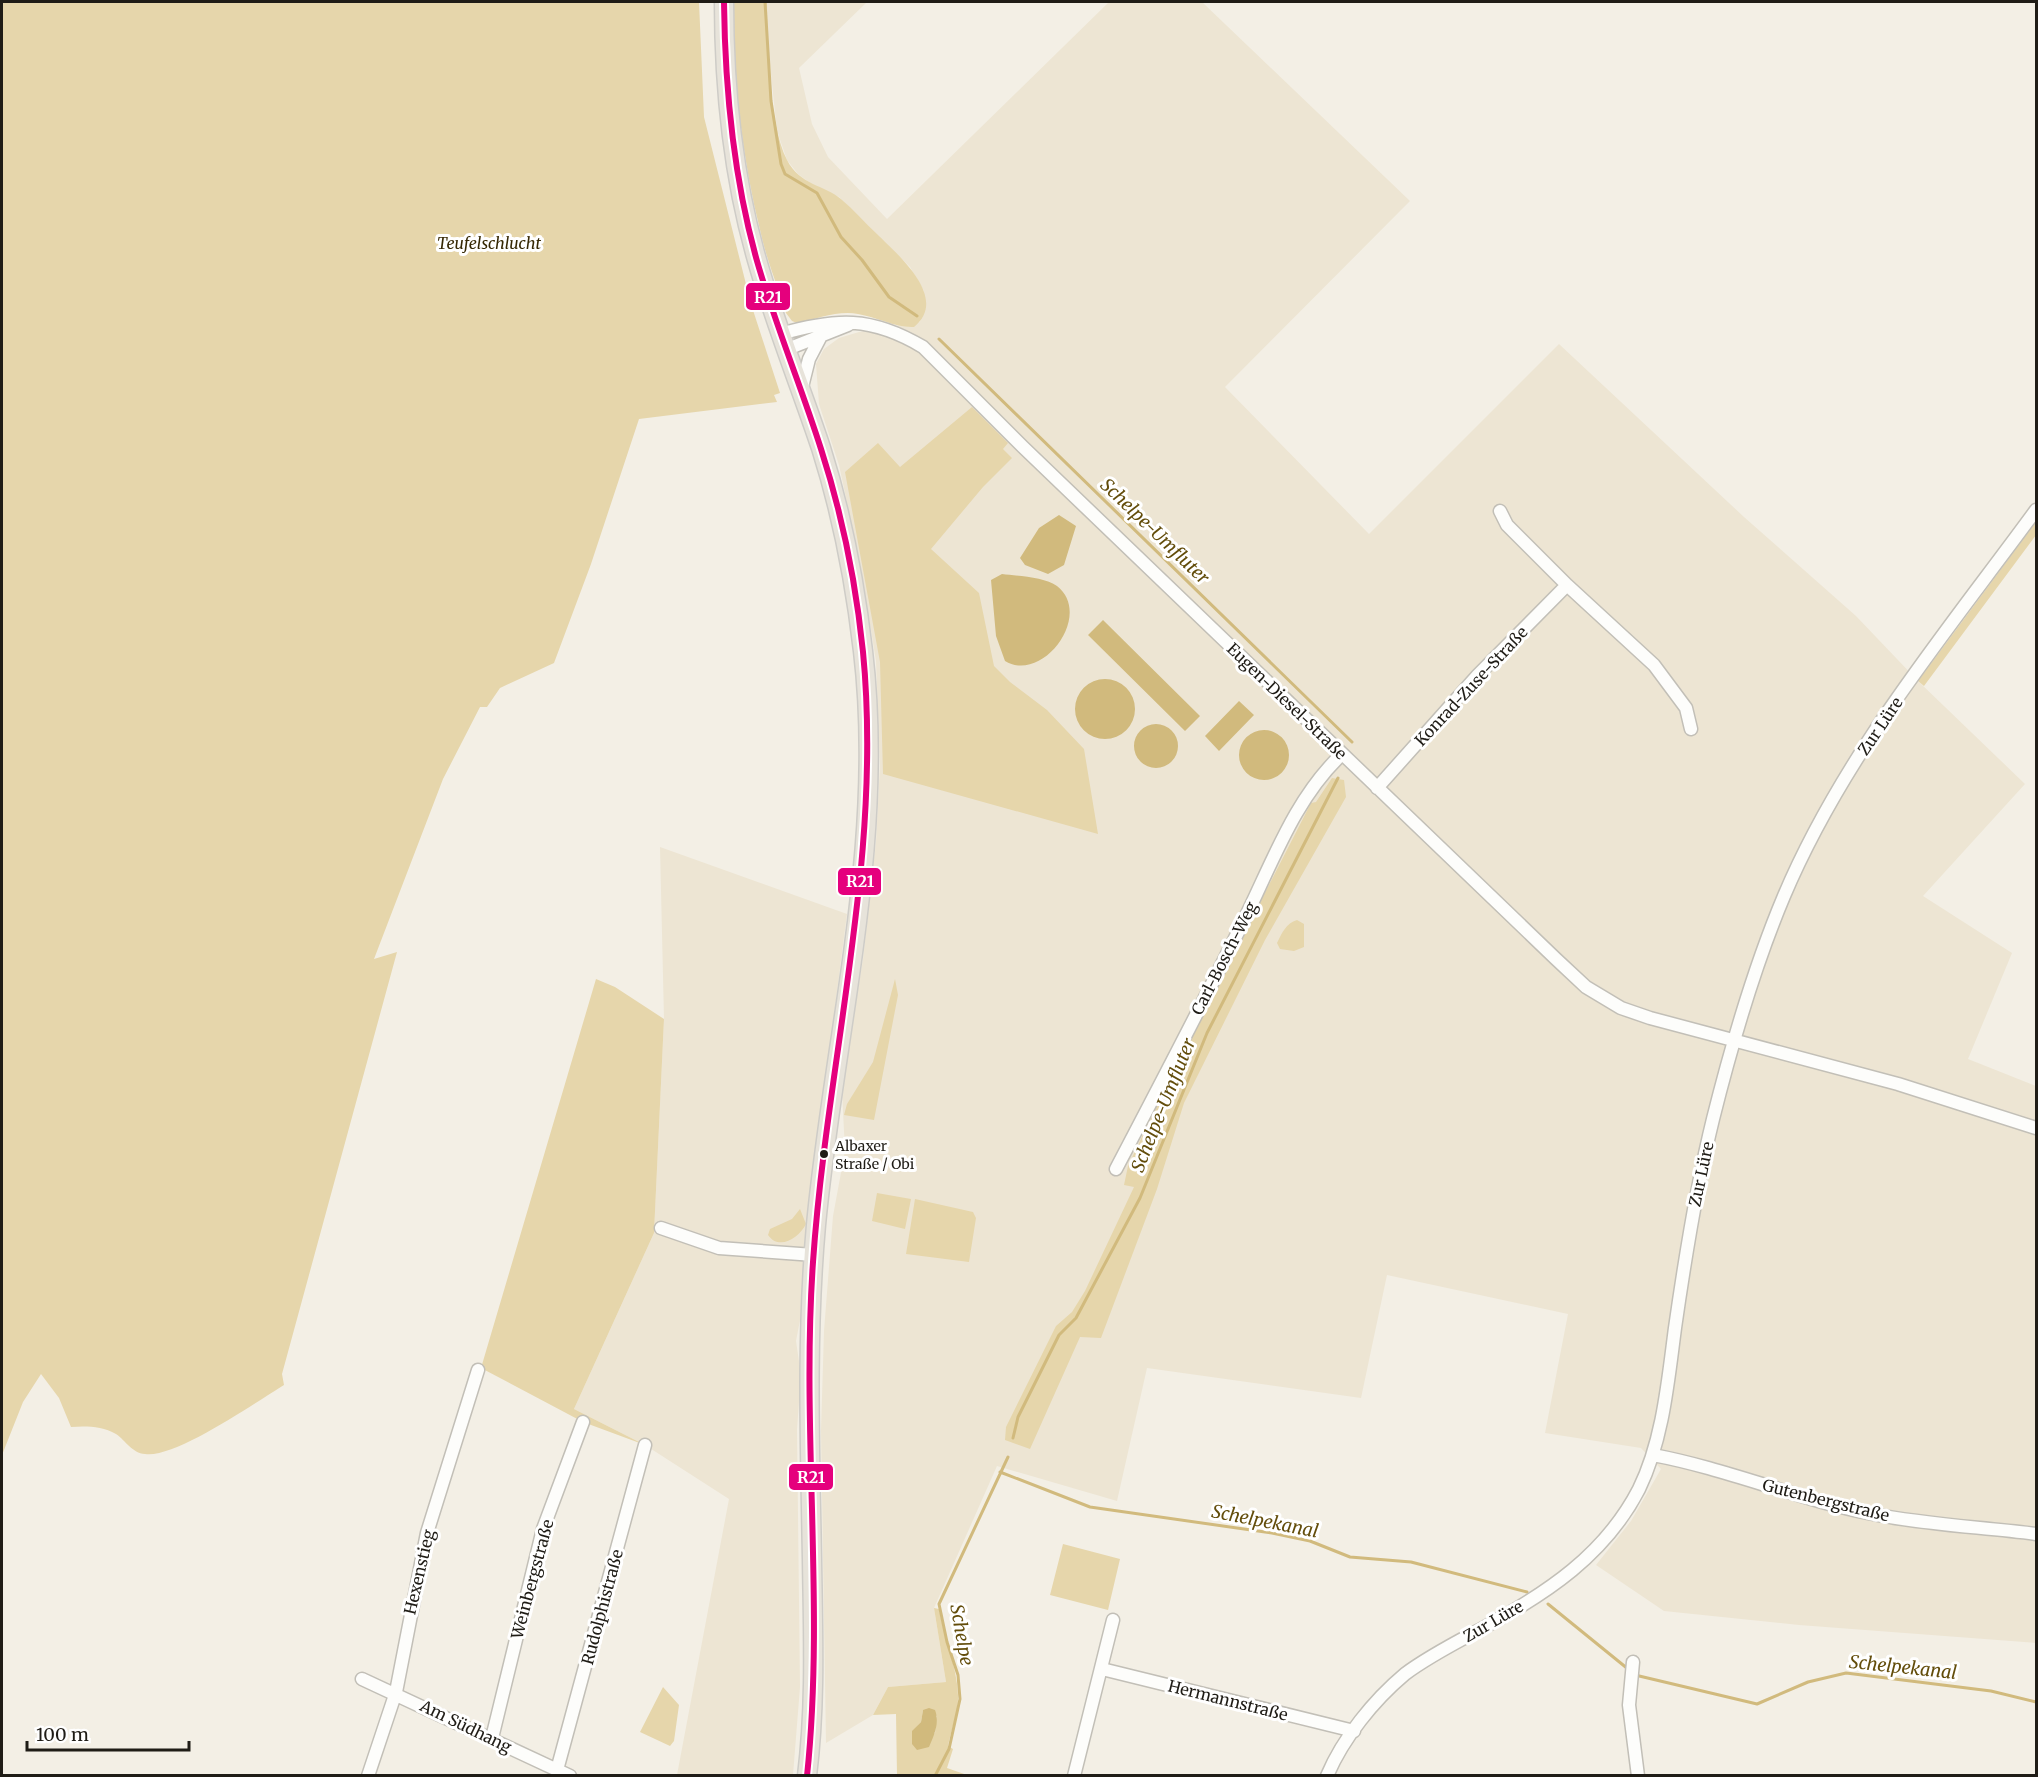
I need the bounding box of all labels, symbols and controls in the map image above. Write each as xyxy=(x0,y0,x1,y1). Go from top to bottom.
park label: Teufelschlucht xyxy=(437,233,541,253)
line badge: R21 xyxy=(745,282,791,311)
text: R21 xyxy=(754,287,783,307)
water label: Schelpe-Umfluter xyxy=(1096,473,1215,589)
street label: Konrad-Zuse-Straße xyxy=(1410,622,1532,750)
street label: Eugen-Diesel-Straße xyxy=(1223,639,1351,763)
street label: Zur Lüre xyxy=(1853,693,1907,759)
line badge: R21 xyxy=(837,867,882,896)
text: R21 xyxy=(846,871,875,891)
street label: Carl-Bosch-Weg xyxy=(1187,898,1261,1018)
water label: Schelpe-Umfluter xyxy=(1126,1034,1201,1175)
place label: Albaxer Straße / Obi xyxy=(834,1137,915,1173)
street label: Zur Lüre xyxy=(1684,1140,1718,1208)
marker: Albaxer Straße / Obi xyxy=(818,1148,830,1160)
line badge: R21 xyxy=(788,1463,834,1491)
text: R21 xyxy=(797,1467,826,1487)
street label: Gutenbergstraße xyxy=(1761,1475,1891,1525)
water label: Schelpekanal xyxy=(1210,1499,1320,1543)
street label: Weinbergstraße xyxy=(506,1517,558,1642)
street label: Hexenstieg xyxy=(400,1527,439,1616)
street label: Rudolphistraße xyxy=(577,1547,627,1667)
street label: Zur Lüre xyxy=(1460,1596,1526,1646)
water label: Schelpe xyxy=(945,1602,979,1668)
water label: Schelpekanal xyxy=(1848,1650,1958,1684)
street label: Hermannstraße xyxy=(1166,1675,1290,1725)
street label: Am Südhang xyxy=(416,1695,515,1757)
scale bar xyxy=(27,1714,189,1752)
text: 100 m xyxy=(36,1723,89,1746)

